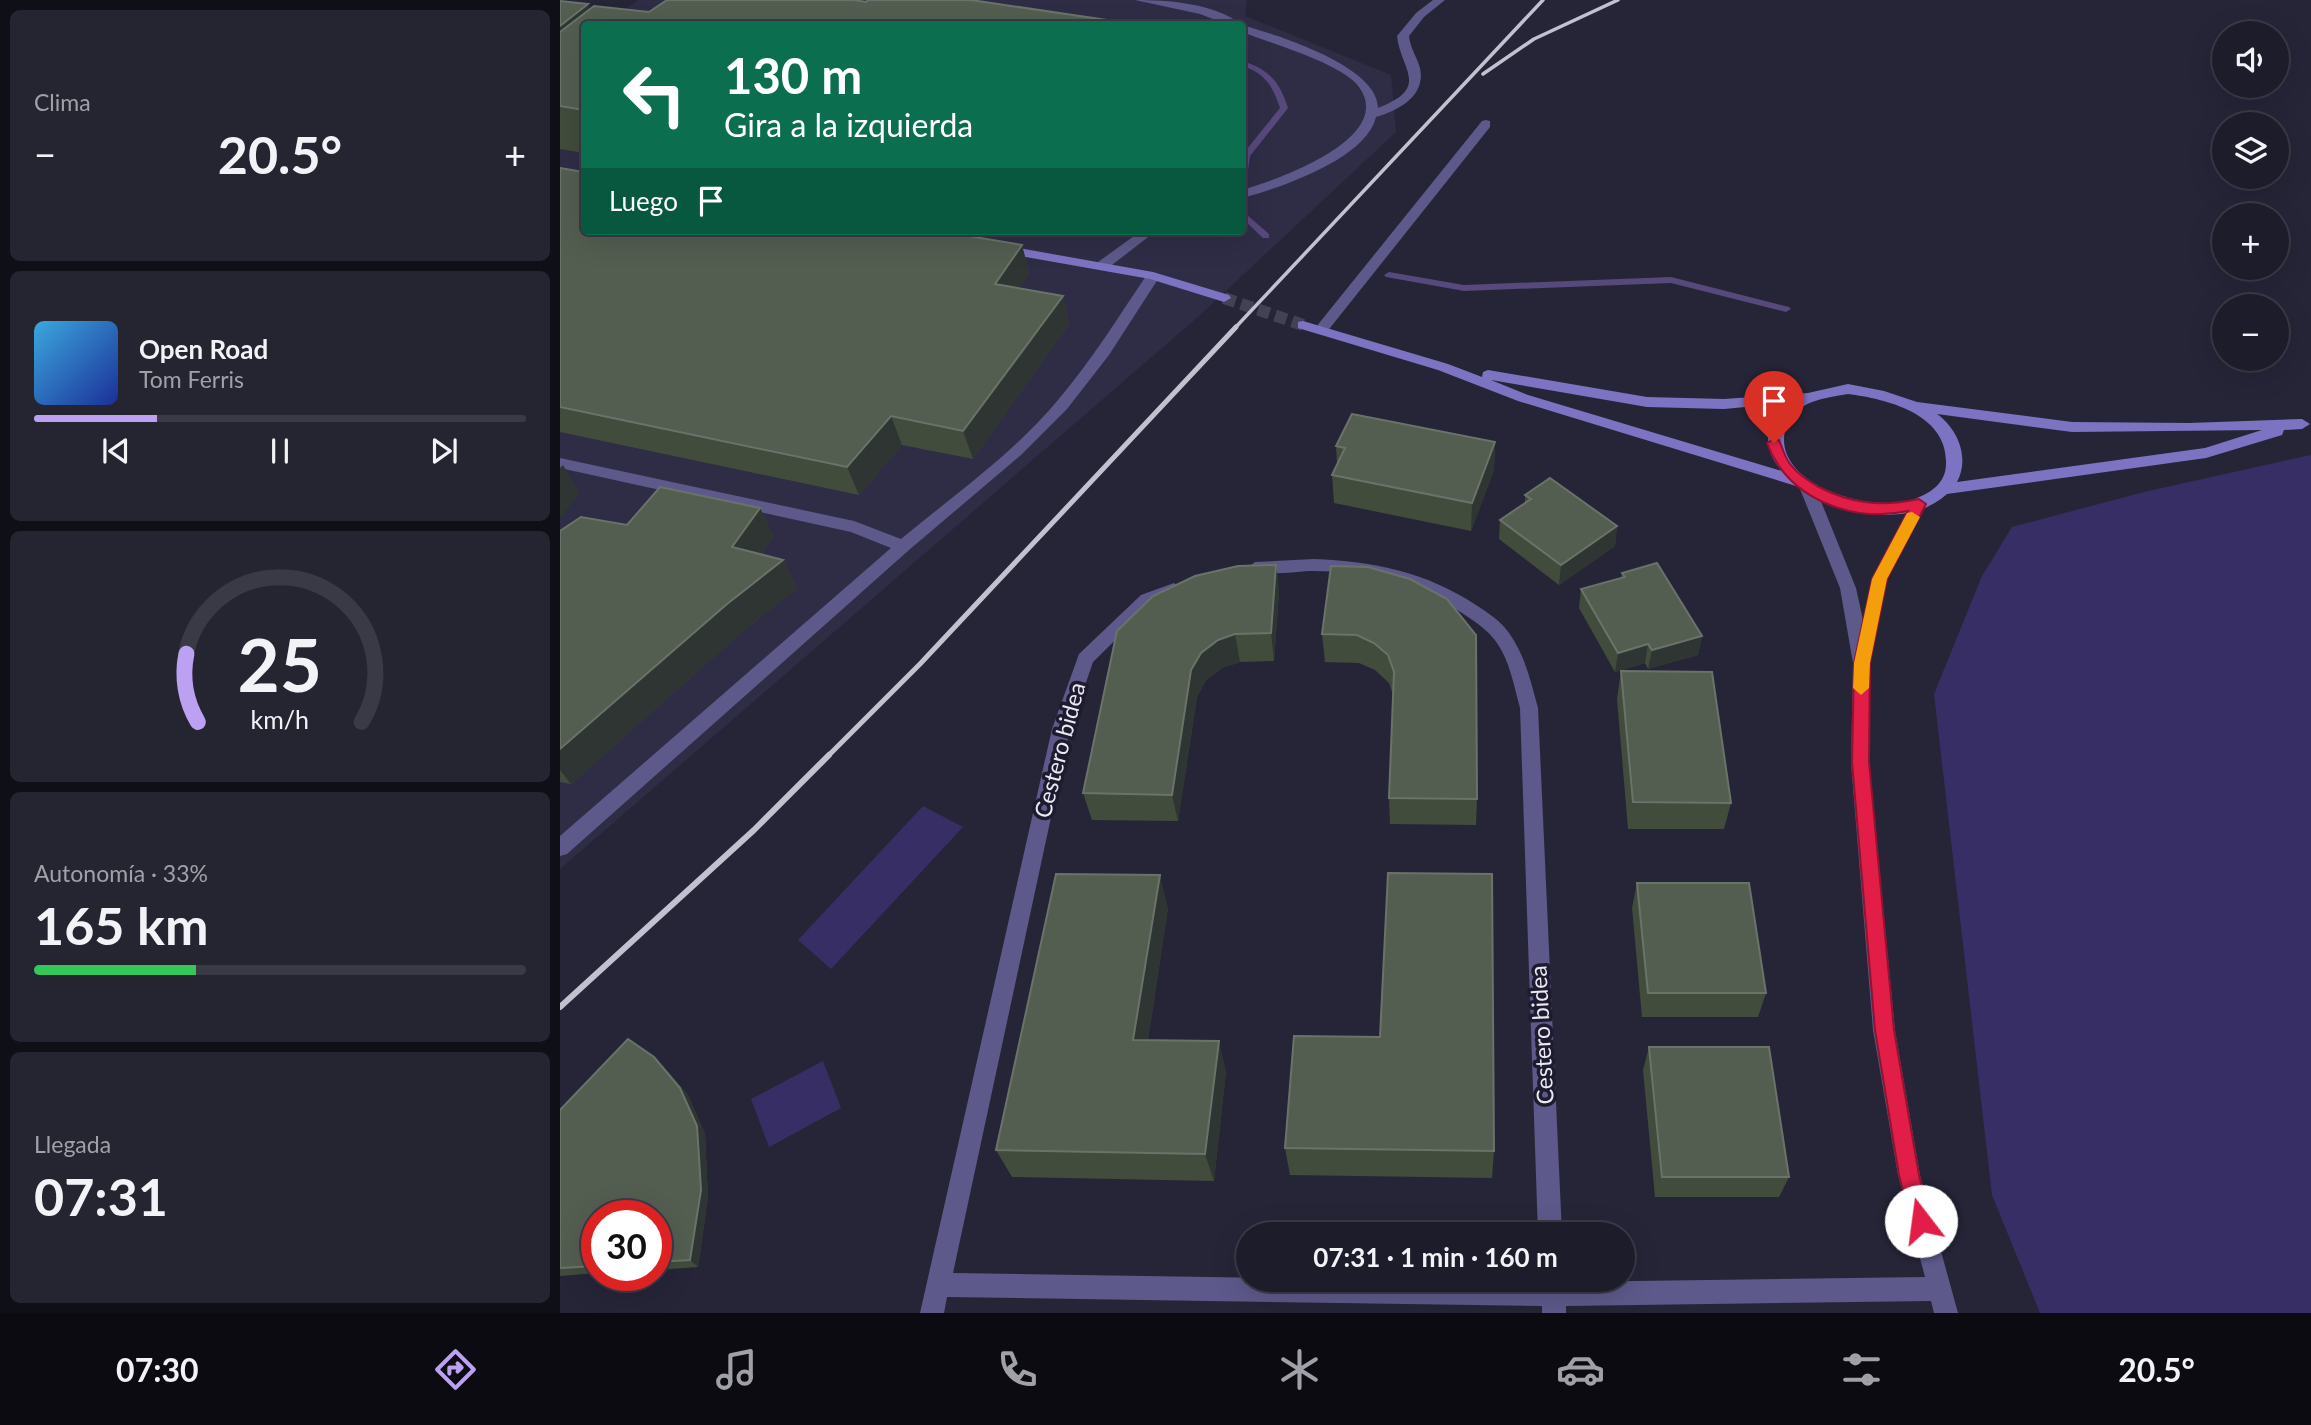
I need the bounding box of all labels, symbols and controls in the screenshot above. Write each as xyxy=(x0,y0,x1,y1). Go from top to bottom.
map controls xyxy=(2212,21,2289,371)
button: sound xyxy=(2212,21,2289,98)
text: 130 m xyxy=(724,46,862,104)
icon: left xyxy=(609,49,700,140)
text: Clima xyxy=(34,88,91,116)
text: Gira a la izquierda xyxy=(724,105,973,144)
button: layers xyxy=(2212,112,2289,189)
text: 20.5° xyxy=(218,123,342,185)
text: − xyxy=(34,131,56,177)
text: + xyxy=(504,131,526,177)
icon: arrive xyxy=(692,182,730,220)
text: Luego xyxy=(609,185,678,217)
button: + xyxy=(2212,203,2289,280)
button: − xyxy=(2212,294,2289,371)
text: Open Road xyxy=(139,333,268,365)
text: Tom Ferris xyxy=(139,365,244,393)
pin xyxy=(1744,371,1804,443)
icon: arrive xyxy=(1755,382,1793,420)
icon: previous xyxy=(97,432,135,470)
icon: pause xyxy=(261,432,299,470)
icon: next xyxy=(425,432,463,470)
text: 25 xyxy=(238,621,322,709)
street label: Cestero bidea xyxy=(1027,679,1091,821)
text: km/h xyxy=(251,704,309,734)
text: Autonomía · 33% xyxy=(34,859,208,887)
text: 165 km xyxy=(34,894,208,956)
street label: Cestero bidea xyxy=(1523,965,1559,1105)
text: Llegada xyxy=(34,1130,111,1158)
text: 07:31 xyxy=(34,1165,168,1227)
position arrow xyxy=(1884,1184,1958,1258)
speed limit sign: 30 xyxy=(581,1200,672,1291)
text: 07:31 · 1 min · 160 m xyxy=(1313,1241,1558,1273)
icon: directions xyxy=(431,1345,480,1394)
icon: music xyxy=(712,1345,761,1394)
icon: phone xyxy=(993,1345,1042,1394)
icon: climate xyxy=(1275,1345,1324,1394)
icon: car xyxy=(1556,1345,1605,1394)
icon: filters xyxy=(1837,1345,1886,1394)
text: 07:30 xyxy=(116,1350,199,1389)
text: 20.5° xyxy=(2118,1350,2195,1389)

